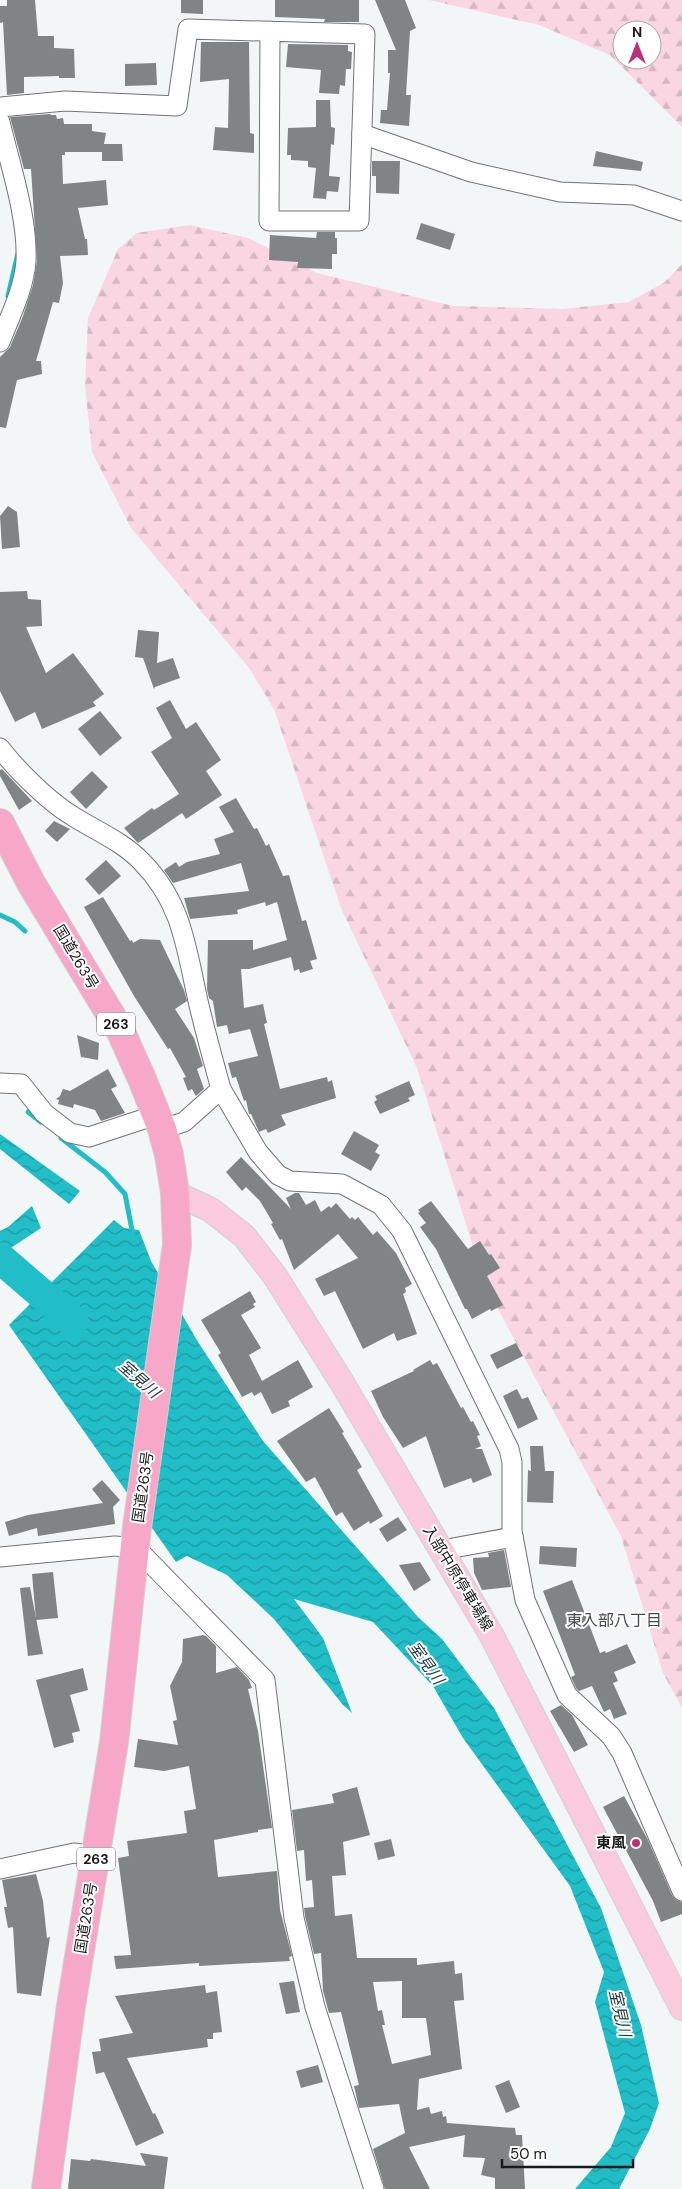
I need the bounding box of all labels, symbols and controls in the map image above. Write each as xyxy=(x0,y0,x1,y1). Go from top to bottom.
north arrow xyxy=(612,20,662,70)
text: N xyxy=(632,23,642,41)
street label: 国道263号 xyxy=(49,921,103,993)
road number: 263 xyxy=(97,1012,135,1036)
water label: 室見川 xyxy=(114,1355,166,1404)
street label: 国道263号 xyxy=(128,1450,158,1524)
street label: 入部中原停車場線 xyxy=(419,1521,497,1635)
district label: 東入部八丁目 xyxy=(566,1610,662,1631)
water label: 室見川 xyxy=(403,1637,450,1690)
place label: 東風 xyxy=(596,1833,626,1853)
marker: 東風 xyxy=(630,1837,642,1849)
road number: 263 xyxy=(77,1848,115,1870)
street label: 国道263号 xyxy=(70,1881,102,1955)
water label: 室見川 xyxy=(604,1987,636,2041)
scale bar xyxy=(502,2136,633,2168)
text: 50 m xyxy=(510,2144,547,2164)

